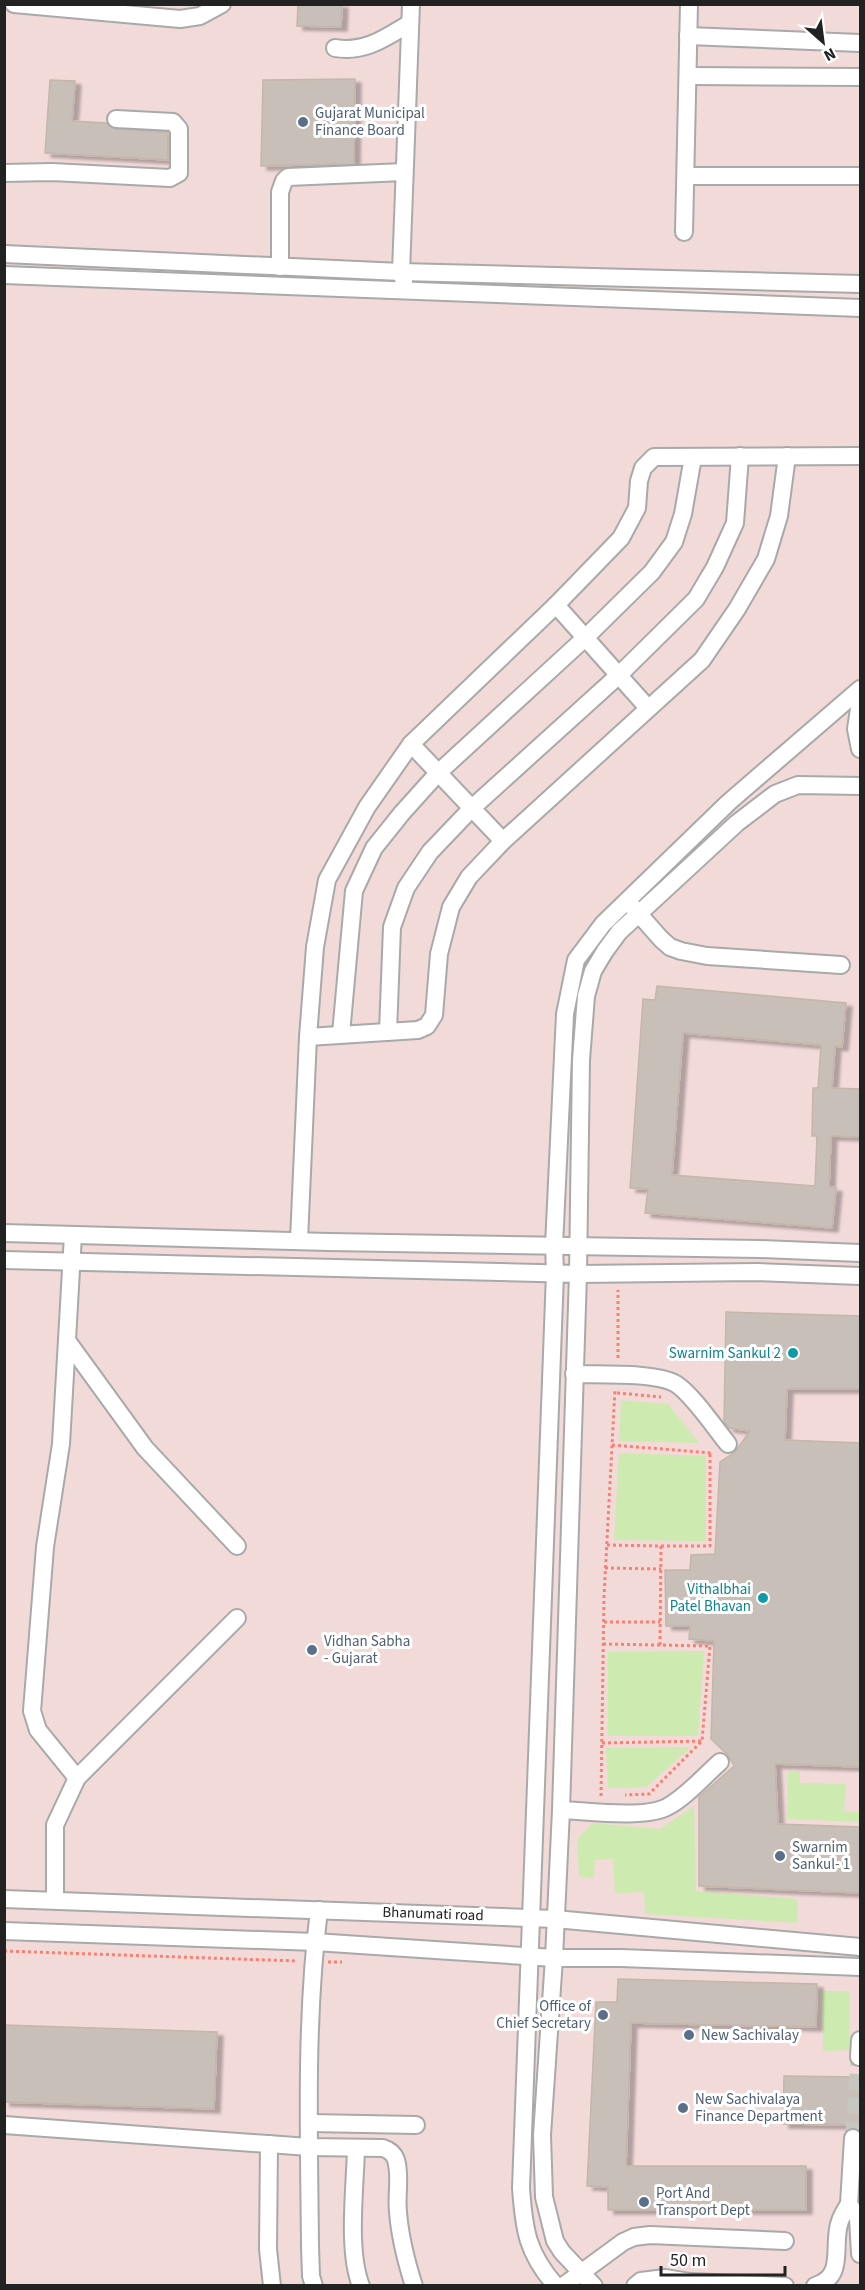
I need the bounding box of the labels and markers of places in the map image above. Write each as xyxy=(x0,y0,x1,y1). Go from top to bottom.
place label: Gujarat Municipal Finance Board xyxy=(315,103,425,141)
marker: Gujarat Municipal Finance Board xyxy=(296,115,310,129)
place label: Swarnim Sankul 2 xyxy=(669,1343,781,1364)
marker: Swarnim Sankul 2 xyxy=(786,1346,800,1360)
place label: Vithalbhai Patel Bhavan xyxy=(670,1579,751,1617)
marker: Vithalbhai Patel Bhavan xyxy=(756,1591,770,1605)
place label: Vidhan Sabha - Gujarat xyxy=(324,1631,410,1669)
marker: Vidhan Sabha - Gujarat xyxy=(305,1643,319,1657)
place label: Swarnim Sankul- 1 xyxy=(792,1837,850,1875)
marker: Swarnim Sankul- 1 xyxy=(773,1849,787,1863)
place label: Office of Chief Secretary xyxy=(496,1996,592,2034)
marker: Office of Chief Secretary xyxy=(596,2008,610,2022)
place label: New Sachivalay xyxy=(701,2025,799,2046)
marker: New Sachivalay xyxy=(682,2028,696,2042)
place label: New Sachivalaya Finance Department xyxy=(695,2089,823,2127)
marker: New Sachivalaya Finance Department xyxy=(676,2101,690,2115)
place label: Port And Transport Dept xyxy=(656,2183,750,2221)
marker: Port And Transport Dept xyxy=(637,2195,651,2209)

